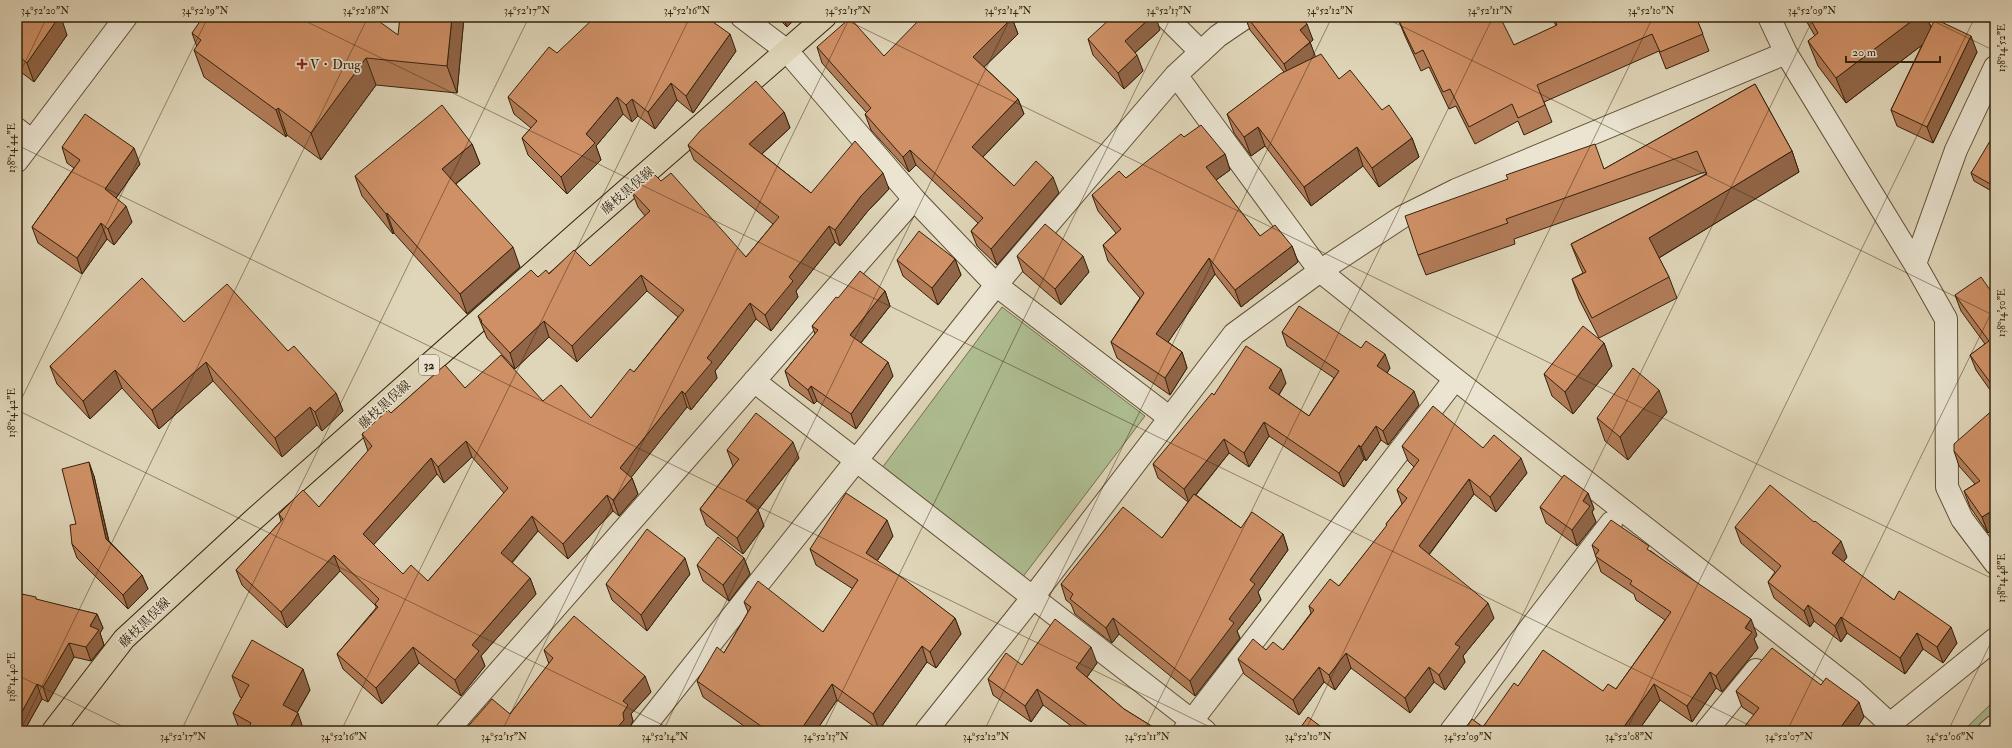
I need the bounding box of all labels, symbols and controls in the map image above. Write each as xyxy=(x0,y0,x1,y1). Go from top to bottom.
text: 34°52'20"N xyxy=(21,5,69,17)
text: 34°52'19"N xyxy=(182,5,228,17)
text: 34°52'18"N xyxy=(343,5,389,17)
text: 34°52'17"N xyxy=(504,5,550,17)
text: 34°52'16"N xyxy=(664,5,710,17)
text: 34°52'15"N xyxy=(825,5,871,17)
text: 34°52'14"N xyxy=(985,5,1032,17)
text: 34°52'13"N xyxy=(1146,5,1192,17)
text: 34°52'12"N xyxy=(1307,5,1353,17)
text: 34°52'11"N xyxy=(1467,5,1513,17)
text: 34°52'10"N xyxy=(1628,5,1674,17)
text: 34°52'09"N xyxy=(1788,5,1836,17)
text: 138°14'52"E xyxy=(1996,24,2008,72)
scale bar xyxy=(1846,38,1940,64)
text: 20 m xyxy=(1852,45,1877,60)
place label: V・Drug xyxy=(310,57,361,73)
marker: V・Drug xyxy=(297,59,307,69)
text: 138°14'44"E xyxy=(6,123,18,173)
street label: 藤枝黒俣線 xyxy=(598,163,657,218)
text: 138°14'50"E xyxy=(1996,289,2008,337)
road number: 32 xyxy=(419,355,439,375)
street label: 藤枝黒俣線 xyxy=(355,377,414,432)
text: 138°14'42"E xyxy=(6,388,18,438)
text: 138°14'48"E xyxy=(1996,554,2008,602)
street label: 藤枝黒俣線 xyxy=(116,594,174,651)
text: 138°14'40"E xyxy=(6,652,18,702)
text: 34°52'17"N xyxy=(160,731,206,743)
text: 34°52'16"N xyxy=(321,731,367,743)
text: 34°52'15"N xyxy=(481,731,527,743)
text: 34°52'14"N xyxy=(642,731,689,743)
text: 34°52'13"N xyxy=(803,731,849,743)
text: 34°52'12"N xyxy=(963,731,1009,743)
text: 34°52'11"N xyxy=(1124,731,1170,743)
text: 34°52'10"N xyxy=(1285,731,1331,743)
text: 34°52'09"N xyxy=(1444,731,1492,743)
text: 34°52'08"N xyxy=(1605,731,1653,743)
text: 34°52'07"N xyxy=(1765,731,1813,743)
text: 34°52'06"N xyxy=(1926,731,1974,743)

